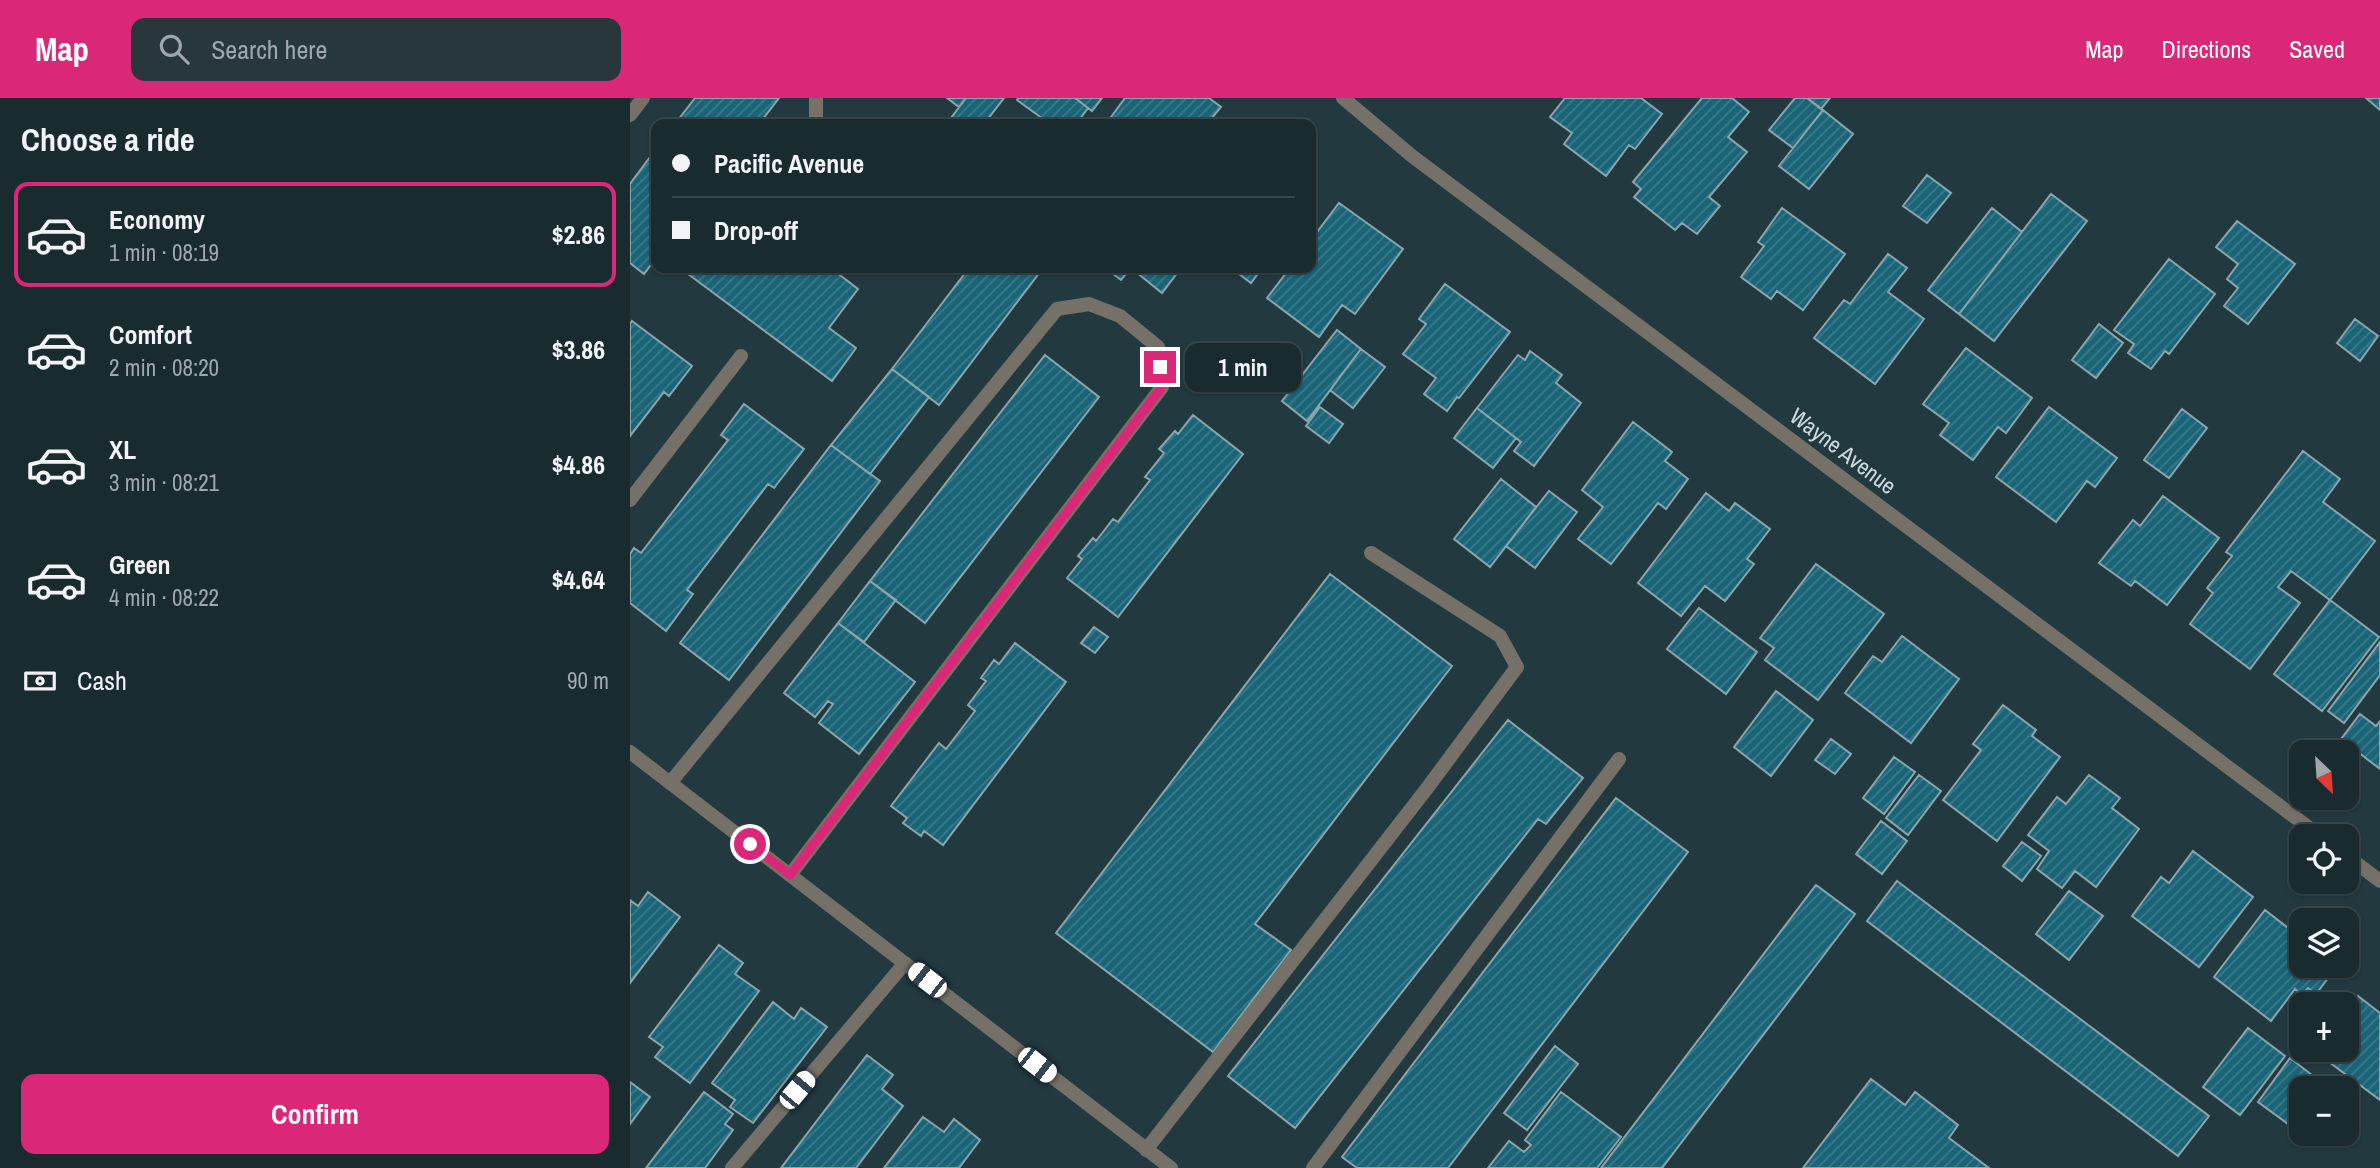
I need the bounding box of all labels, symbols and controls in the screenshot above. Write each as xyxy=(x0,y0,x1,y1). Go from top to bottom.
search box xyxy=(131,18,621,81)
text: Map xyxy=(35,27,89,71)
icon: search xyxy=(155,30,193,68)
text: Search here xyxy=(211,32,327,67)
text: Map xyxy=(2085,33,2123,65)
text: Directions xyxy=(2161,33,2251,65)
text: Saved xyxy=(2289,33,2345,65)
text: Choose a ride xyxy=(21,118,195,161)
text: Pacific Avenue xyxy=(714,146,864,181)
text: Economy xyxy=(109,202,205,237)
icon: car xyxy=(25,203,88,266)
text: Drop-off xyxy=(714,213,798,248)
text: $2.86 xyxy=(552,217,605,252)
text: 1 min · 08:19 xyxy=(109,237,219,268)
text: Comfort xyxy=(109,317,192,352)
icon: car xyxy=(25,318,88,381)
text: $3.86 xyxy=(552,332,605,367)
callout: 1 min xyxy=(1184,342,1300,392)
route end xyxy=(1144,351,1176,383)
text: 2 min · 08:20 xyxy=(109,352,219,383)
text: 1 min xyxy=(1218,352,1268,383)
street label: Wayne Avenue xyxy=(1784,400,1903,501)
text: XL xyxy=(109,432,136,467)
icon: car xyxy=(25,433,88,496)
text: $4.86 xyxy=(552,447,605,482)
text: 3 min · 08:21 xyxy=(109,467,219,498)
text: Green xyxy=(109,547,171,582)
icon: car xyxy=(25,548,88,611)
text: $4.64 xyxy=(552,562,605,597)
text: 4 min · 08:22 xyxy=(109,582,219,613)
icon: cash xyxy=(21,662,59,700)
text: Cash xyxy=(77,663,127,698)
text: 90 m xyxy=(567,665,609,696)
north arrow xyxy=(2289,740,2359,810)
map controls xyxy=(2289,740,2359,1146)
button: locate xyxy=(2289,824,2359,894)
route start xyxy=(734,828,766,860)
button: layers xyxy=(2289,908,2359,978)
car xyxy=(904,959,951,1001)
button: + xyxy=(2289,992,2359,1062)
car xyxy=(1014,1044,1061,1086)
car xyxy=(776,1067,819,1113)
button: Confirm xyxy=(21,1074,609,1154)
button: − xyxy=(2289,1076,2359,1146)

